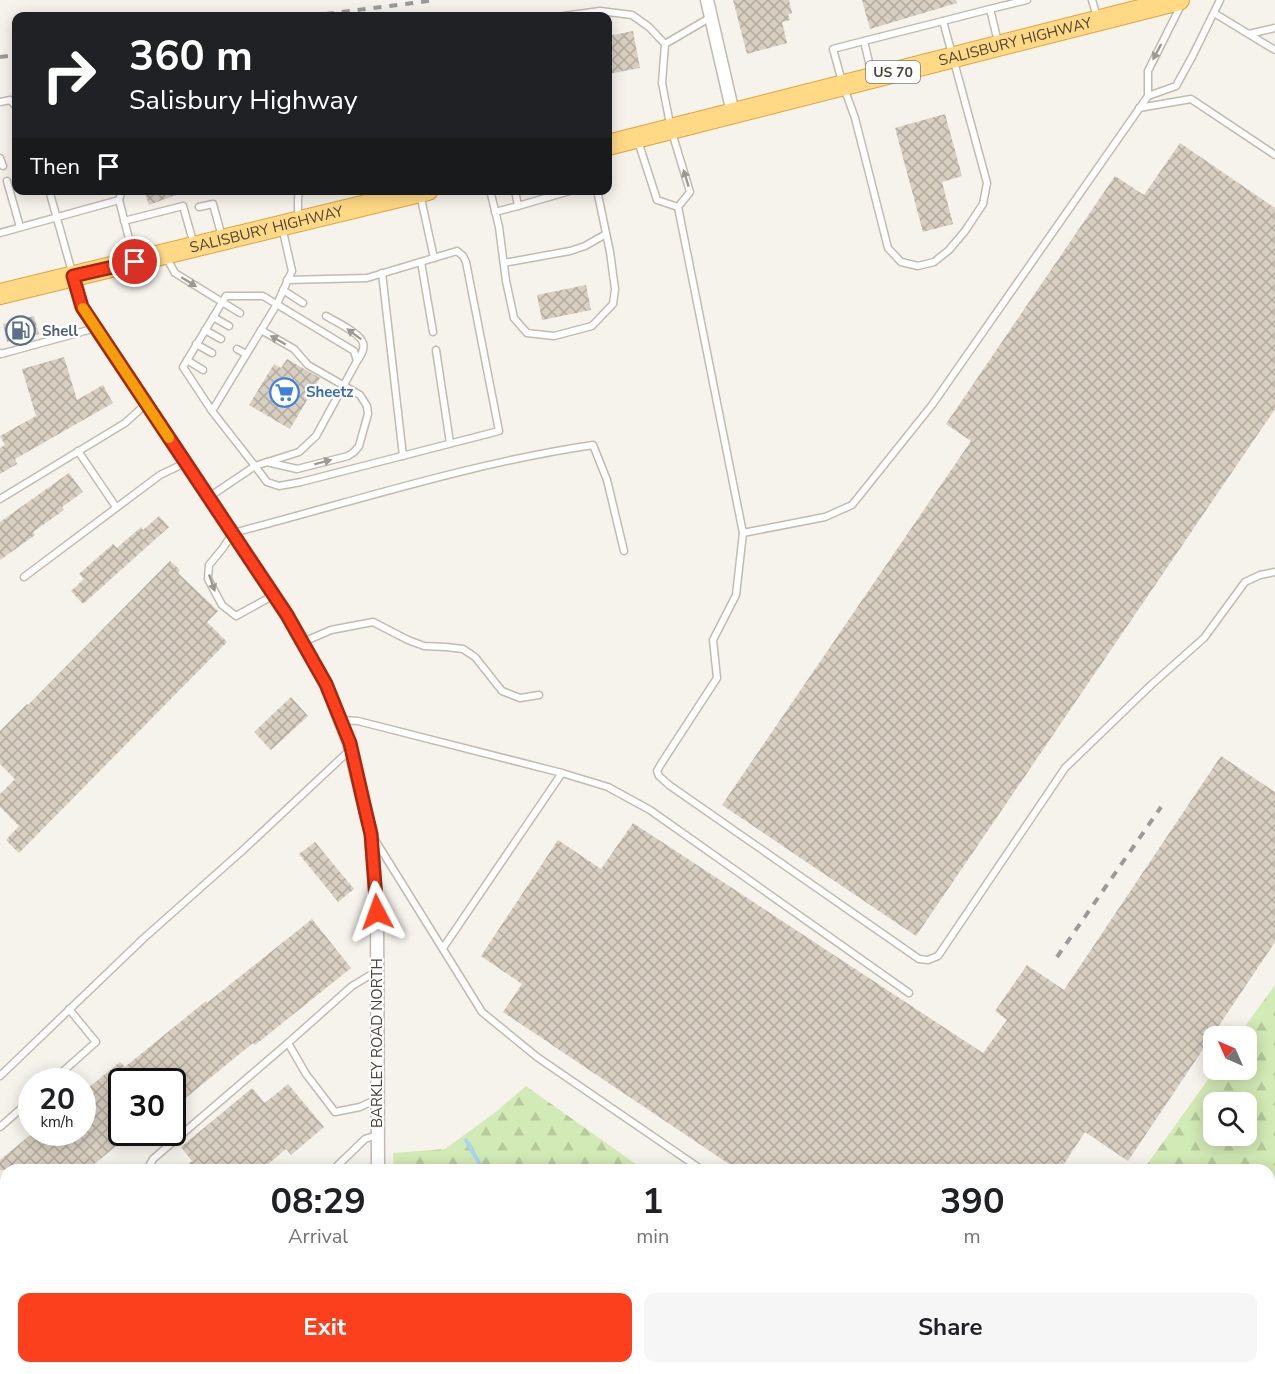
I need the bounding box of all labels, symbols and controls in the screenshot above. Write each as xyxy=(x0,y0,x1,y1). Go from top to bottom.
street label: SALISBURY HIGHWAY xyxy=(936,12,1095,71)
text: 360 m xyxy=(129,28,253,85)
icon: right xyxy=(30,36,108,114)
one-way arrow xyxy=(1152,44,1162,61)
road number: US 70 xyxy=(866,61,920,83)
text: Salisbury Highway xyxy=(129,82,358,119)
icon: arrive xyxy=(92,150,125,183)
text: Then xyxy=(30,152,80,182)
one-way arrow xyxy=(681,169,690,187)
street label: SALISBURY HIGHWAY xyxy=(187,201,346,258)
pin xyxy=(109,236,160,287)
icon: arrive xyxy=(118,245,151,278)
one-way arrow xyxy=(181,276,197,287)
fuel station icon: Shell xyxy=(5,315,37,347)
place label: Shell xyxy=(42,321,78,341)
one-way arrow xyxy=(346,328,362,341)
one-way arrow xyxy=(269,335,286,345)
supermarket icon: Sheetz xyxy=(269,376,301,408)
place label: Sheetz xyxy=(306,382,353,402)
one-way arrow xyxy=(314,457,332,467)
one-way arrow xyxy=(207,574,217,592)
position arrow xyxy=(345,880,409,944)
street label: BARKLEY ROAD NORTH xyxy=(367,958,387,1128)
north arrow xyxy=(1203,1026,1257,1080)
map controls xyxy=(1203,1026,1257,1146)
speed limit sign: 30 xyxy=(108,1068,186,1146)
text: 20 xyxy=(39,1079,75,1120)
button: search xyxy=(1203,1092,1257,1146)
text: km/h xyxy=(40,1112,74,1132)
text: 08:29 xyxy=(270,1177,366,1226)
text: 1 xyxy=(642,1177,664,1226)
text: 390 xyxy=(940,1177,1005,1226)
text: Arrival xyxy=(288,1223,348,1250)
text: min xyxy=(636,1223,669,1250)
text: m xyxy=(964,1223,981,1250)
button: Exit xyxy=(18,1293,632,1362)
button: Share xyxy=(644,1293,1257,1362)

